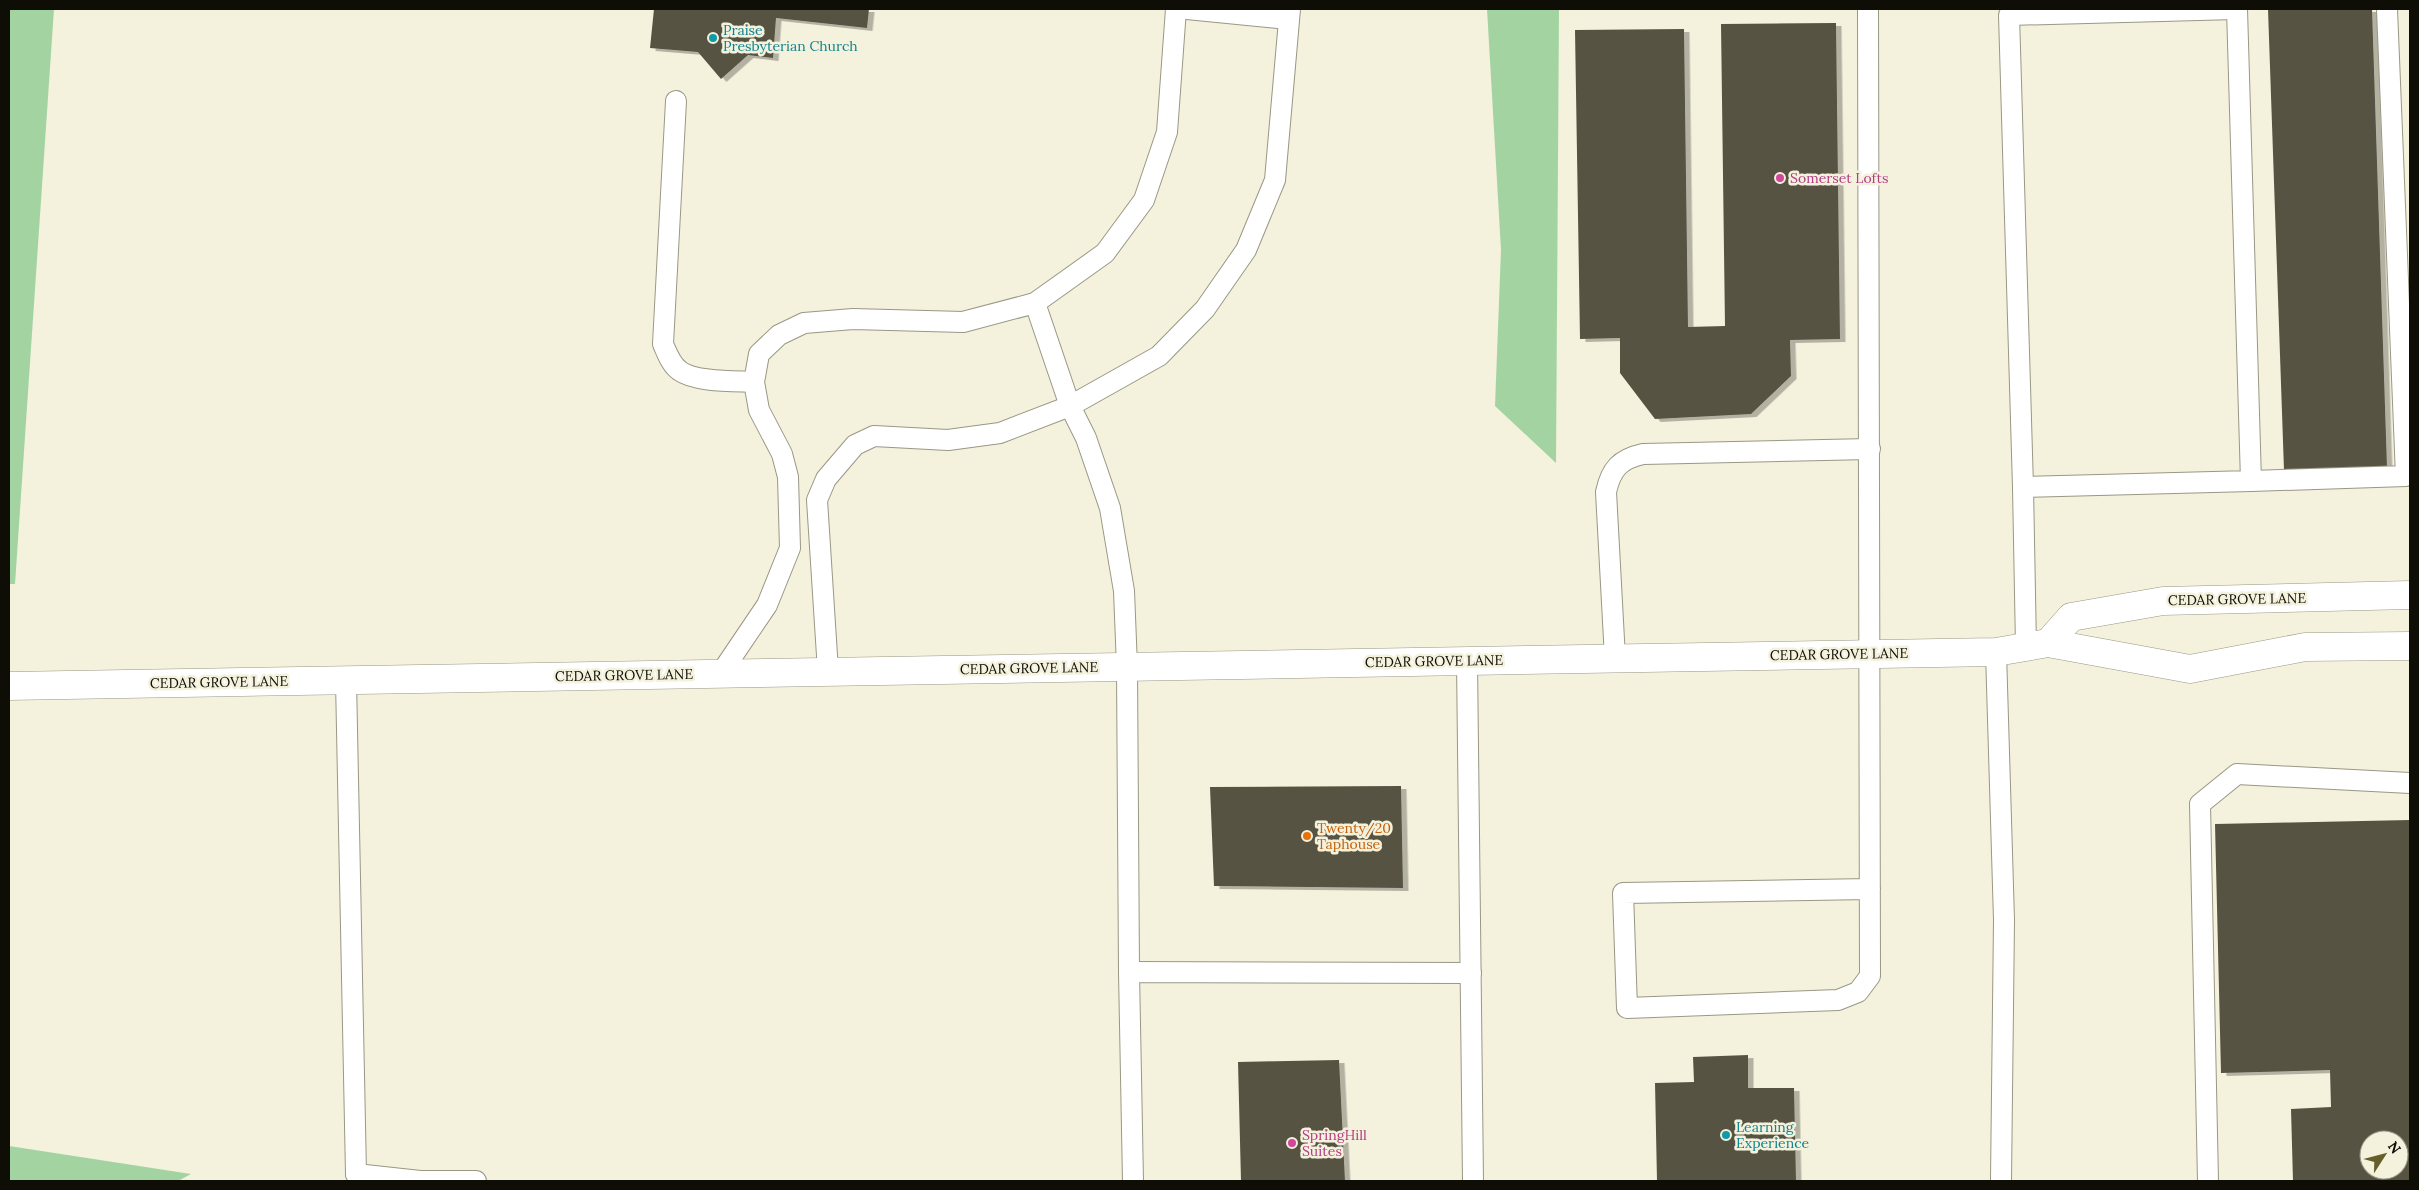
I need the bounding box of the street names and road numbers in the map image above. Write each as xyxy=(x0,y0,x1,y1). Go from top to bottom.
street label: CEDAR GROVE LANE xyxy=(2168,589,2307,609)
street label: CEDAR GROVE LANE xyxy=(1770,644,1909,664)
street label: CEDAR GROVE LANE xyxy=(1365,651,1504,671)
street label: CEDAR GROVE LANE xyxy=(960,658,1099,678)
street label: CEDAR GROVE LANE xyxy=(555,665,694,685)
street label: CEDAR GROVE LANE xyxy=(150,672,289,692)

